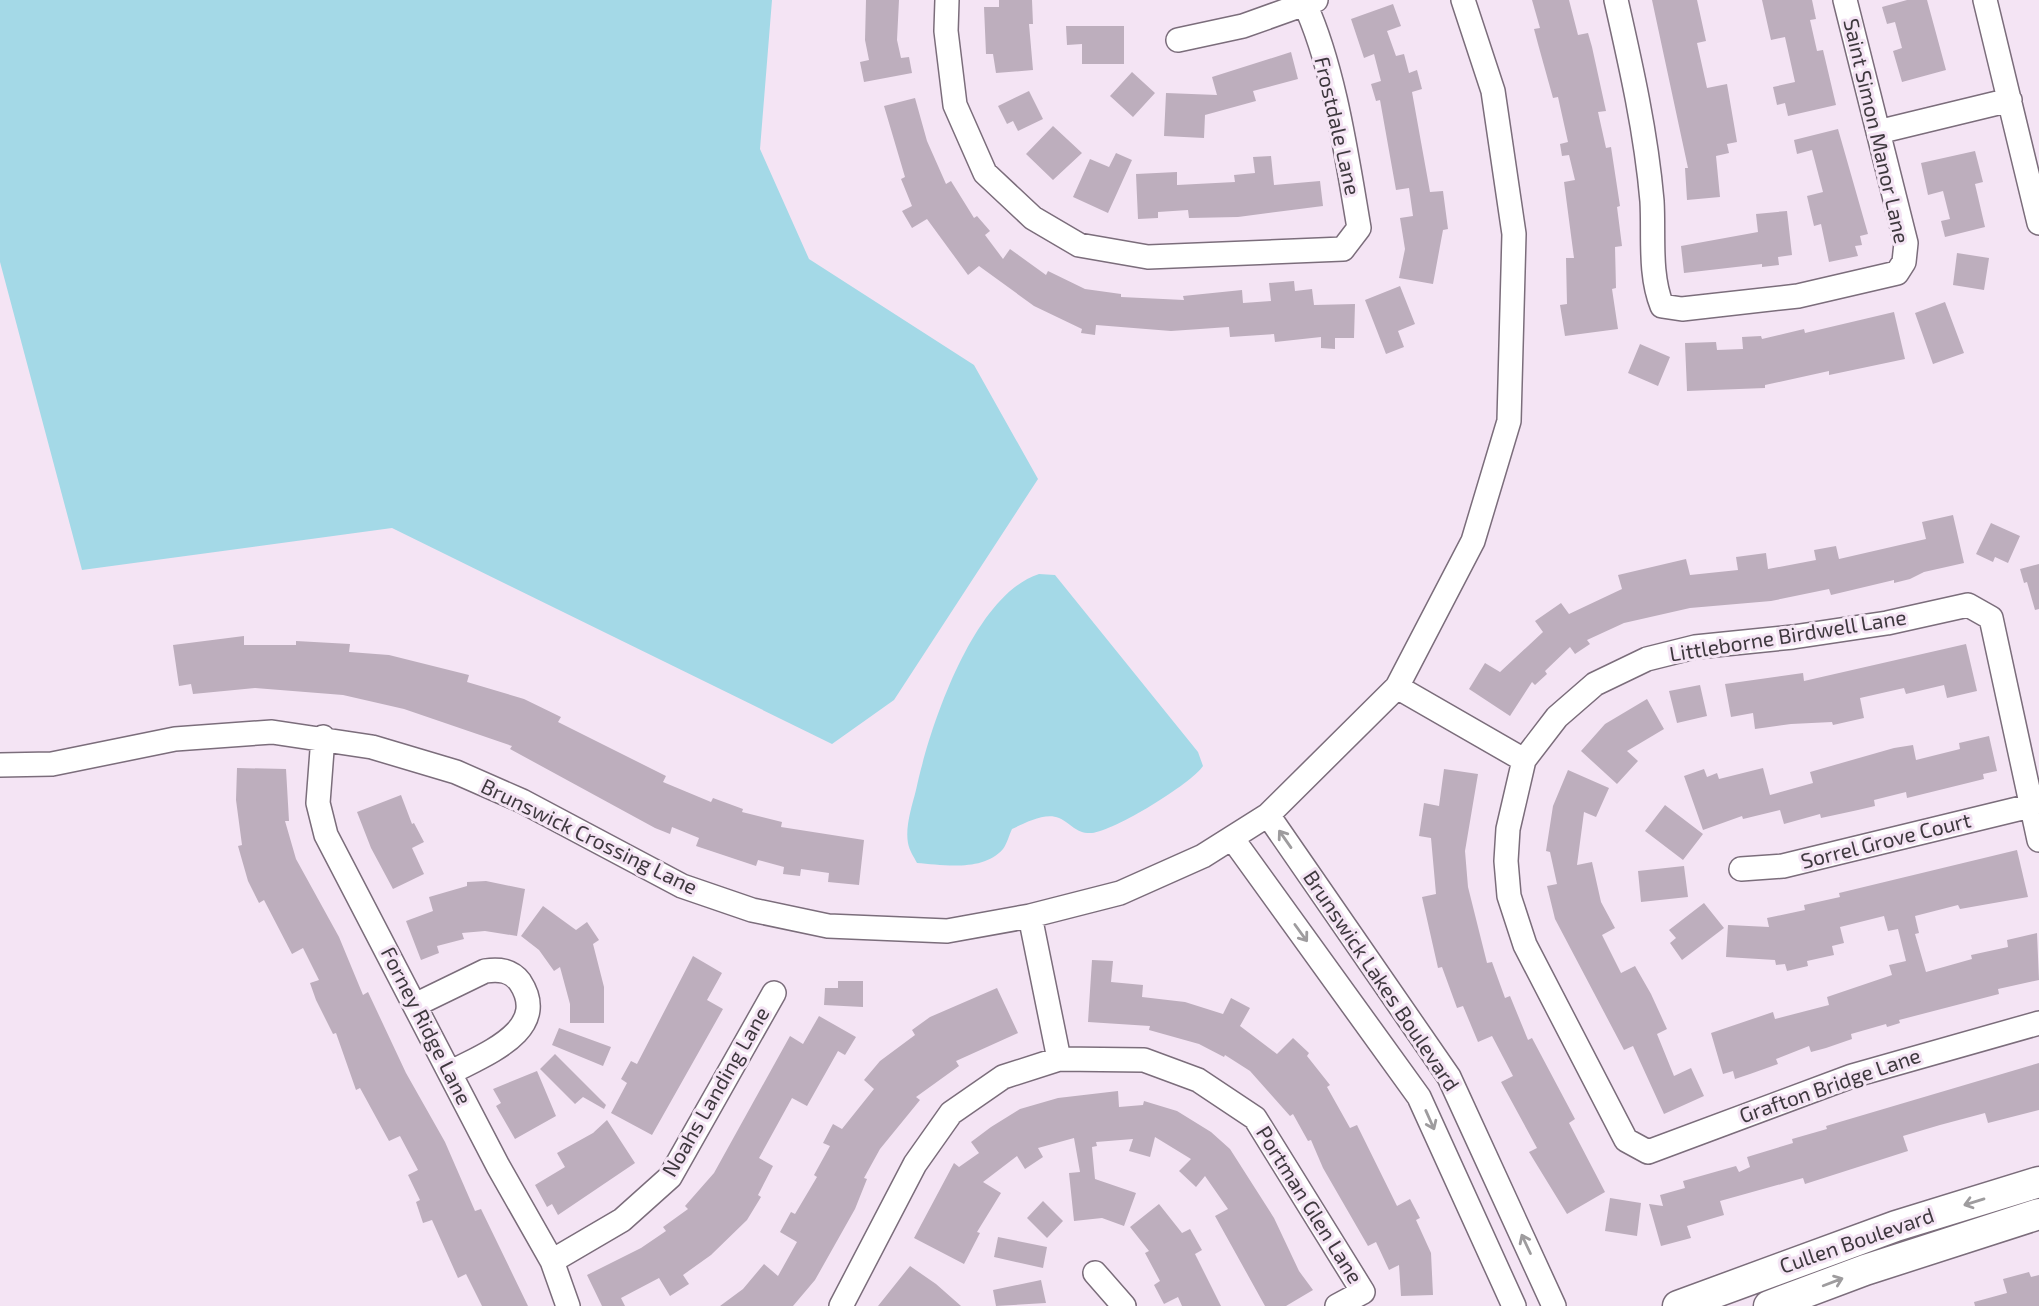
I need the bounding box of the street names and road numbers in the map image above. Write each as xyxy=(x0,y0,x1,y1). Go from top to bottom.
street label: Saint Simon Manor Lane xyxy=(1839,16,1916,246)
street label: Frostdale Lane xyxy=(1310,54,1367,197)
street label: Littleborne Birdwell Lane xyxy=(1668,603,1908,666)
street label: Brunswick Crossing Lane xyxy=(478,772,702,899)
street label: Sorrel Grove Court xyxy=(1798,806,1973,873)
street label: Brunswick Lakes Boulevard xyxy=(1299,865,1466,1095)
street label: Forney Ridge Lane xyxy=(377,942,478,1108)
street label: Noahs Landing Lane xyxy=(656,1002,774,1181)
street label: Grafton Bridge Lane xyxy=(1736,1042,1923,1127)
street label: Portman Glen Lane xyxy=(1252,1121,1369,1287)
street label: Cullen Boulevard xyxy=(1776,1201,1937,1278)

